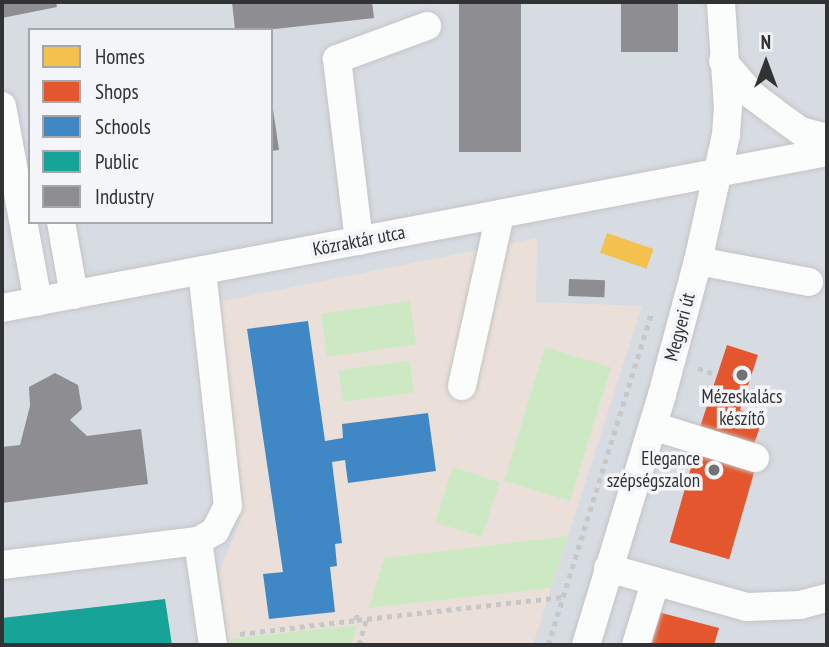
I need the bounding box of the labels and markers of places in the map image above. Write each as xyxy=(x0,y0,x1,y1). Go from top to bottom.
marker: Mézeskalács készítő xyxy=(734,367,750,383)
place label: Mézeskalács készítő xyxy=(702,386,782,430)
place label: Elegance szépségszalon xyxy=(607,448,700,492)
marker: Elegance szépségszalon xyxy=(706,462,722,478)

